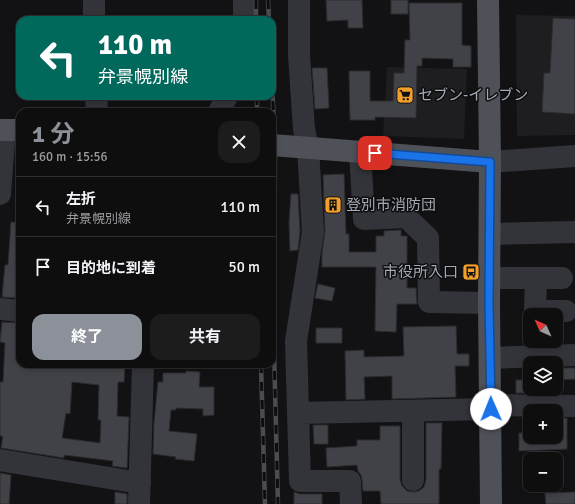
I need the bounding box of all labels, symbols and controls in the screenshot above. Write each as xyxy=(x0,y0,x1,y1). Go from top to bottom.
text: 110 m xyxy=(98,28,172,62)
icon: left xyxy=(32,32,84,84)
text: 弁景幌別線 xyxy=(98,66,188,88)
supermarket icon: セブン-イレブン xyxy=(395,85,415,105)
place label: セブン-イレブン xyxy=(418,86,528,104)
text: 1 分 xyxy=(32,119,74,149)
button: close xyxy=(218,121,260,163)
pin xyxy=(358,136,392,170)
icon: arrive xyxy=(364,142,386,164)
text: 160 m · 15:56 xyxy=(32,149,108,165)
text: 左折 xyxy=(66,190,96,208)
building icon: 登別市消防団 xyxy=(323,195,343,215)
icon: left xyxy=(32,196,54,218)
place label: 登別市消防団 xyxy=(346,196,436,214)
text: 110 m xyxy=(220,198,260,216)
text: 弁景幌別線 xyxy=(66,211,131,227)
icon: arrive xyxy=(32,256,54,278)
text: 50 m xyxy=(229,258,260,276)
text: 目的地に到着 xyxy=(66,259,156,277)
bus stop icon: 市役所入口 xyxy=(461,262,481,282)
place label: 市役所入口 xyxy=(383,263,458,281)
north arrow xyxy=(523,308,563,348)
map controls xyxy=(523,308,563,492)
button: 終了 xyxy=(32,314,142,360)
button: 共有 xyxy=(150,314,260,360)
button: layers xyxy=(523,356,563,396)
position arrow xyxy=(470,388,512,430)
button: + xyxy=(523,404,563,444)
button: − xyxy=(523,452,563,492)

